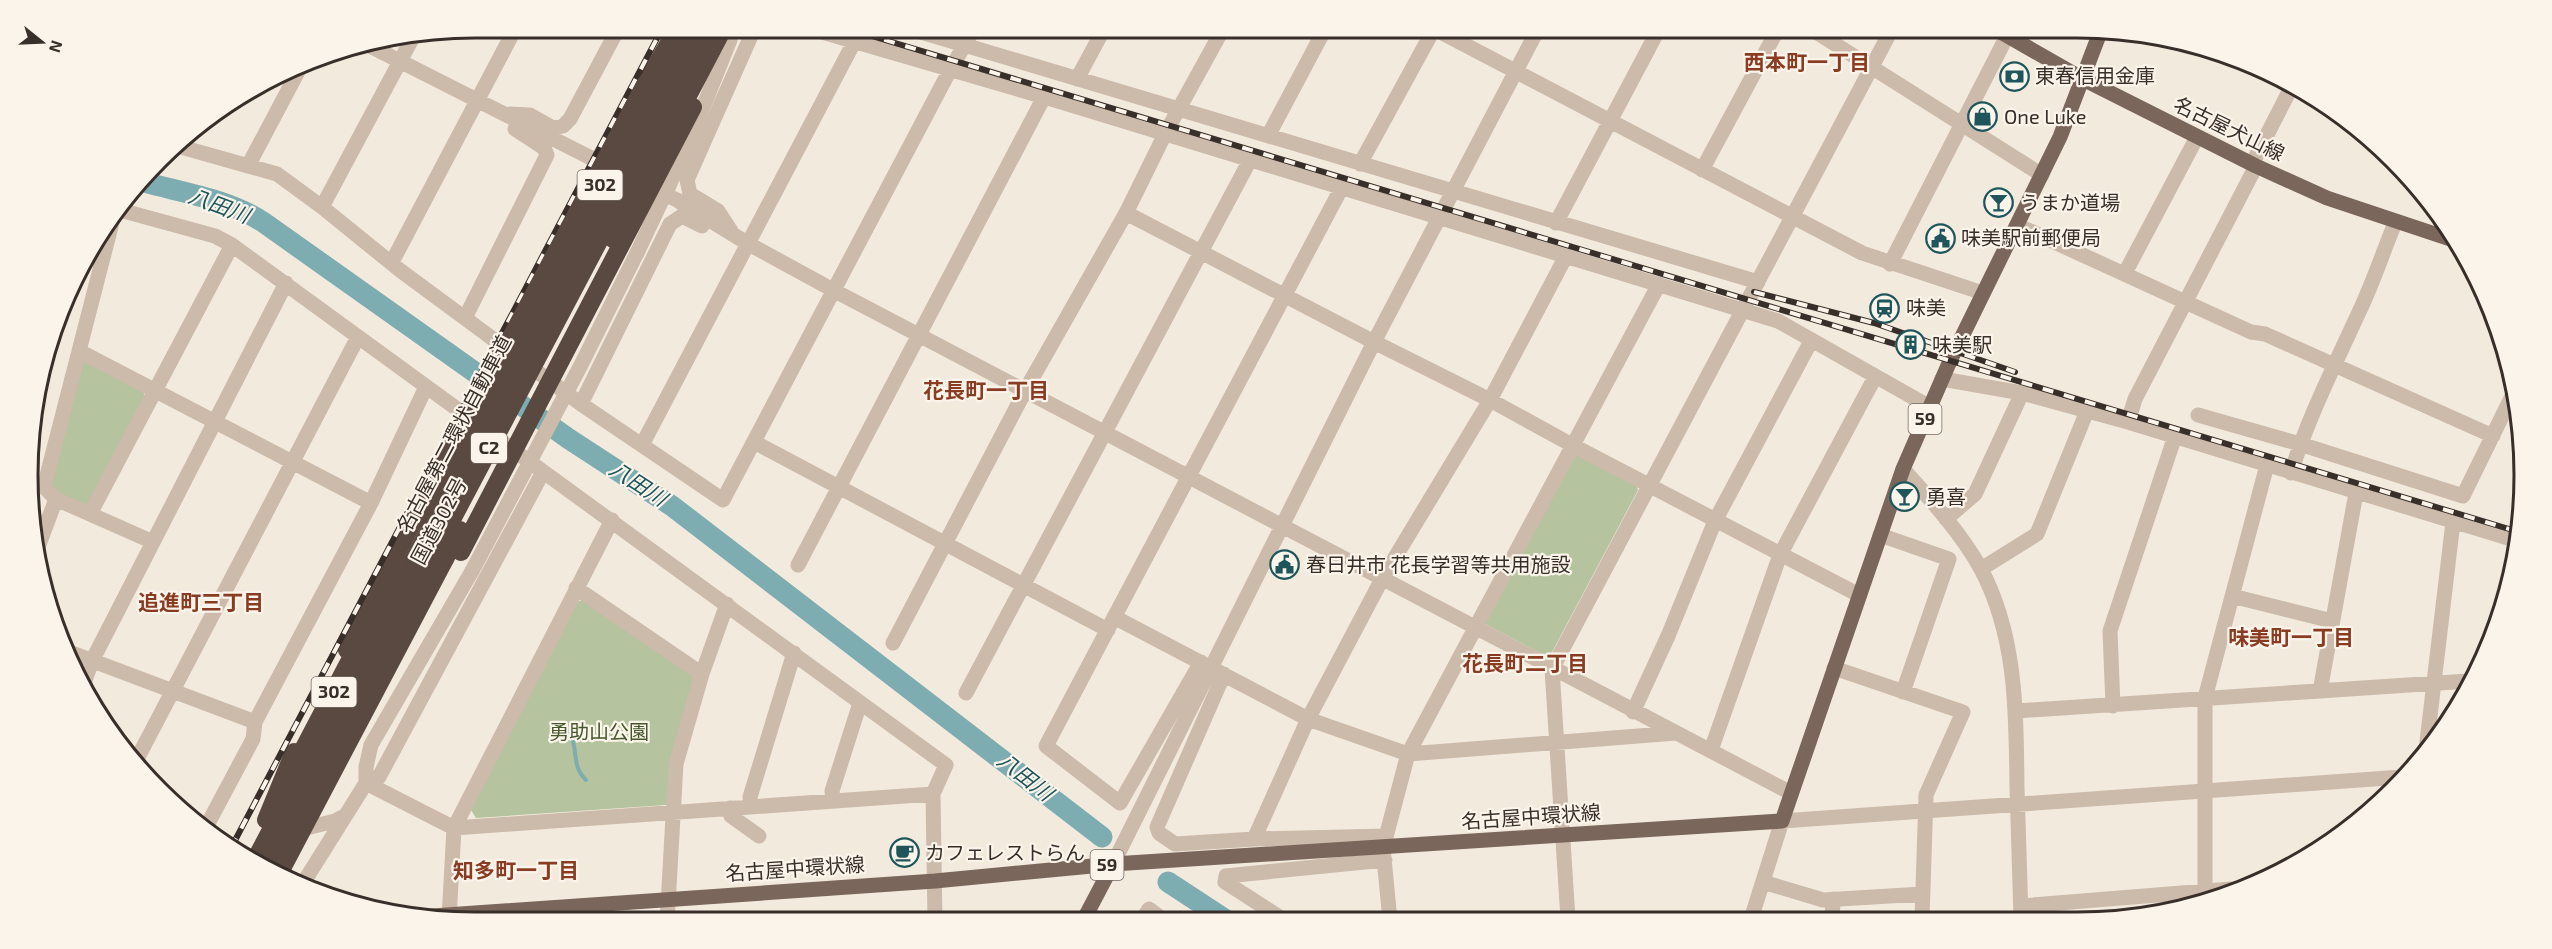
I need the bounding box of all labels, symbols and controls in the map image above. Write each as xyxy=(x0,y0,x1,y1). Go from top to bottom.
north arrow xyxy=(12,12,72,72)
text: N xyxy=(46,38,68,55)
district label: 西本町一丁目 xyxy=(1744,49,1870,74)
bank icon: 東春信用金庫 xyxy=(1998,60,2030,92)
place label: 東春信用金庫 xyxy=(2035,63,2155,87)
street label: 名古屋犬山線 xyxy=(2170,91,2289,165)
shop icon: One Luke xyxy=(1967,101,1999,133)
place label: One Luke xyxy=(2004,104,2086,128)
road number: 302 xyxy=(578,170,622,200)
water label: 八田川 xyxy=(186,182,255,228)
bar icon: うまか道場 xyxy=(1983,187,2015,219)
place label: うまか道場 xyxy=(2020,190,2120,214)
public building icon: 味美駅前郵便局 xyxy=(1924,222,1956,254)
place label: 味美駅前郵便局 xyxy=(1961,225,2101,249)
station icon: 味美 xyxy=(1869,292,1901,324)
place label: 味美 xyxy=(1906,295,1946,319)
building icon: 味美駅 xyxy=(1895,329,1927,361)
street label: 名古屋第二環状自動車道 xyxy=(391,331,515,536)
place label: 味美駅 xyxy=(1932,332,1992,356)
district label: 花長町一丁目 xyxy=(923,377,1049,402)
road number: 59 xyxy=(1908,404,1942,434)
road number: C2 xyxy=(471,433,507,463)
water label: 八田川 xyxy=(606,455,674,511)
street label: 国道302号 xyxy=(405,473,471,568)
bar icon: 勇喜 xyxy=(1889,481,1921,513)
place label: 勇喜 xyxy=(1926,484,1966,508)
public building icon: 春日井市 花長学習等共用施設 xyxy=(1269,549,1301,581)
place label: 春日井市 花長学習等共用施設 xyxy=(1306,552,1570,576)
district label: 追進町三丁目 xyxy=(138,589,264,614)
district label: 味美町一丁目 xyxy=(2228,624,2354,649)
district label: 花長町二丁目 xyxy=(1462,650,1588,675)
road number: 302 xyxy=(312,677,356,707)
park label: 勇助山公園 xyxy=(549,719,649,743)
water label: 八田川 xyxy=(993,747,1060,806)
street label: 名古屋中環状線 xyxy=(1460,799,1602,833)
cafe icon: カフェレストらん xyxy=(888,837,920,869)
place label: カフェレストらん xyxy=(925,840,1085,864)
road number: 59 xyxy=(1090,850,1124,880)
street label: 名古屋中環状線 xyxy=(724,851,866,885)
district label: 知多町一丁目 xyxy=(453,857,579,882)

